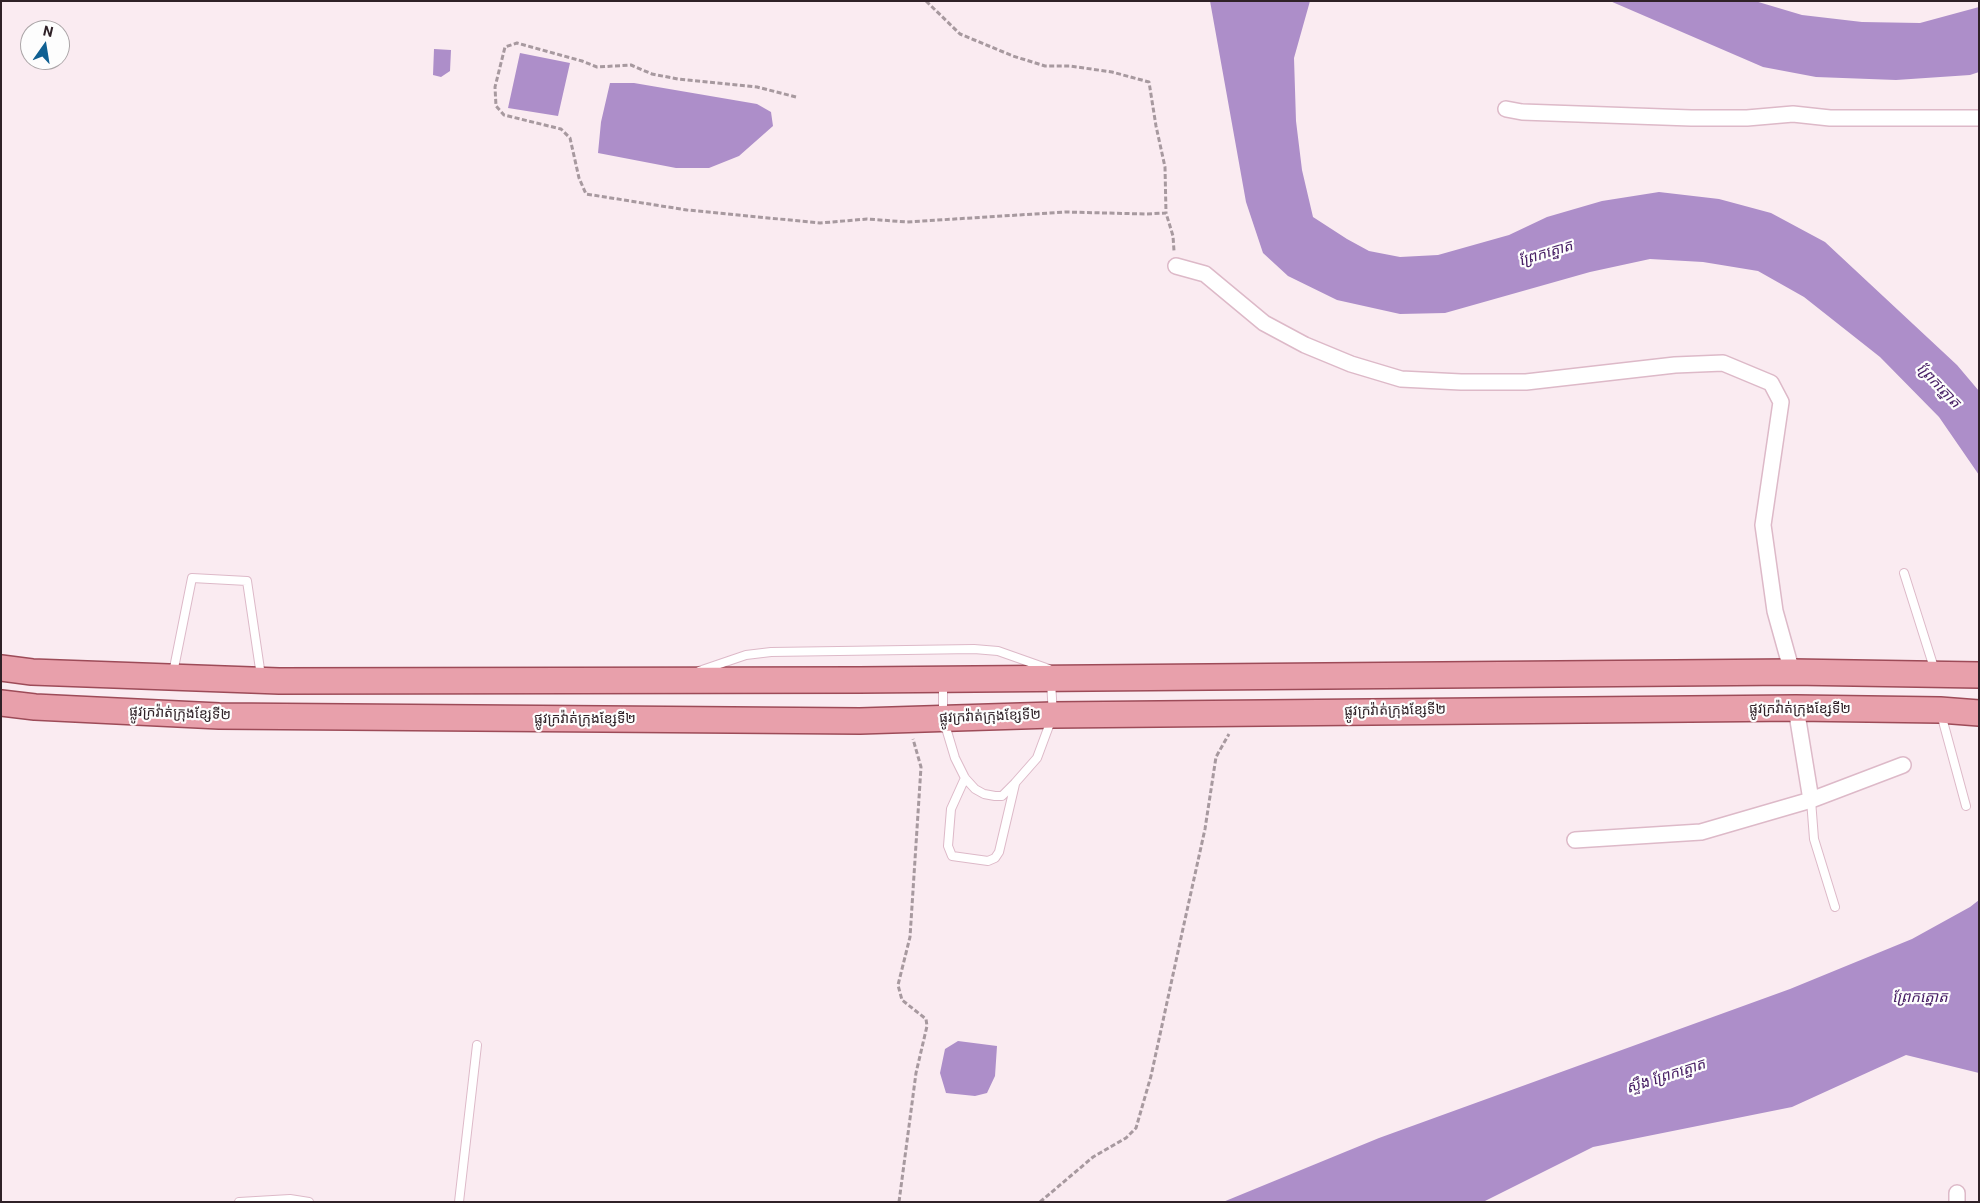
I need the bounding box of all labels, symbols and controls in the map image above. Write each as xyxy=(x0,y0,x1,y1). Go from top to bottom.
north arrow xyxy=(20,20,70,70)
text: N xyxy=(42,22,55,40)
water label: ព្រែកត្នោត xyxy=(1517,237,1575,271)
water label: ព្រែកត្នោត xyxy=(1912,360,1964,412)
street label: ផ្លូវក្រវ៉ាត់ក្រុងខ្សែទី២ xyxy=(1749,701,1851,717)
street label: ផ្លូវក្រវ៉ាត់ក្រុងខ្សែទី២ xyxy=(1344,702,1446,720)
street label: ផ្លូវក្រវ៉ាត់ក្រុងខ្សែទី២ xyxy=(129,704,231,724)
street label: ផ្លូវក្រវ៉ាត់ក្រុងខ្សែទី២ xyxy=(939,707,1041,727)
street label: ផ្លូវក្រវ៉ាត់ក្រុងខ្សែទី២ xyxy=(534,711,636,727)
water label: ព្រែកត្នោត xyxy=(1892,989,1948,1007)
water label: ស្ទឹង ព្រែកត្នោត xyxy=(1624,1056,1708,1098)

